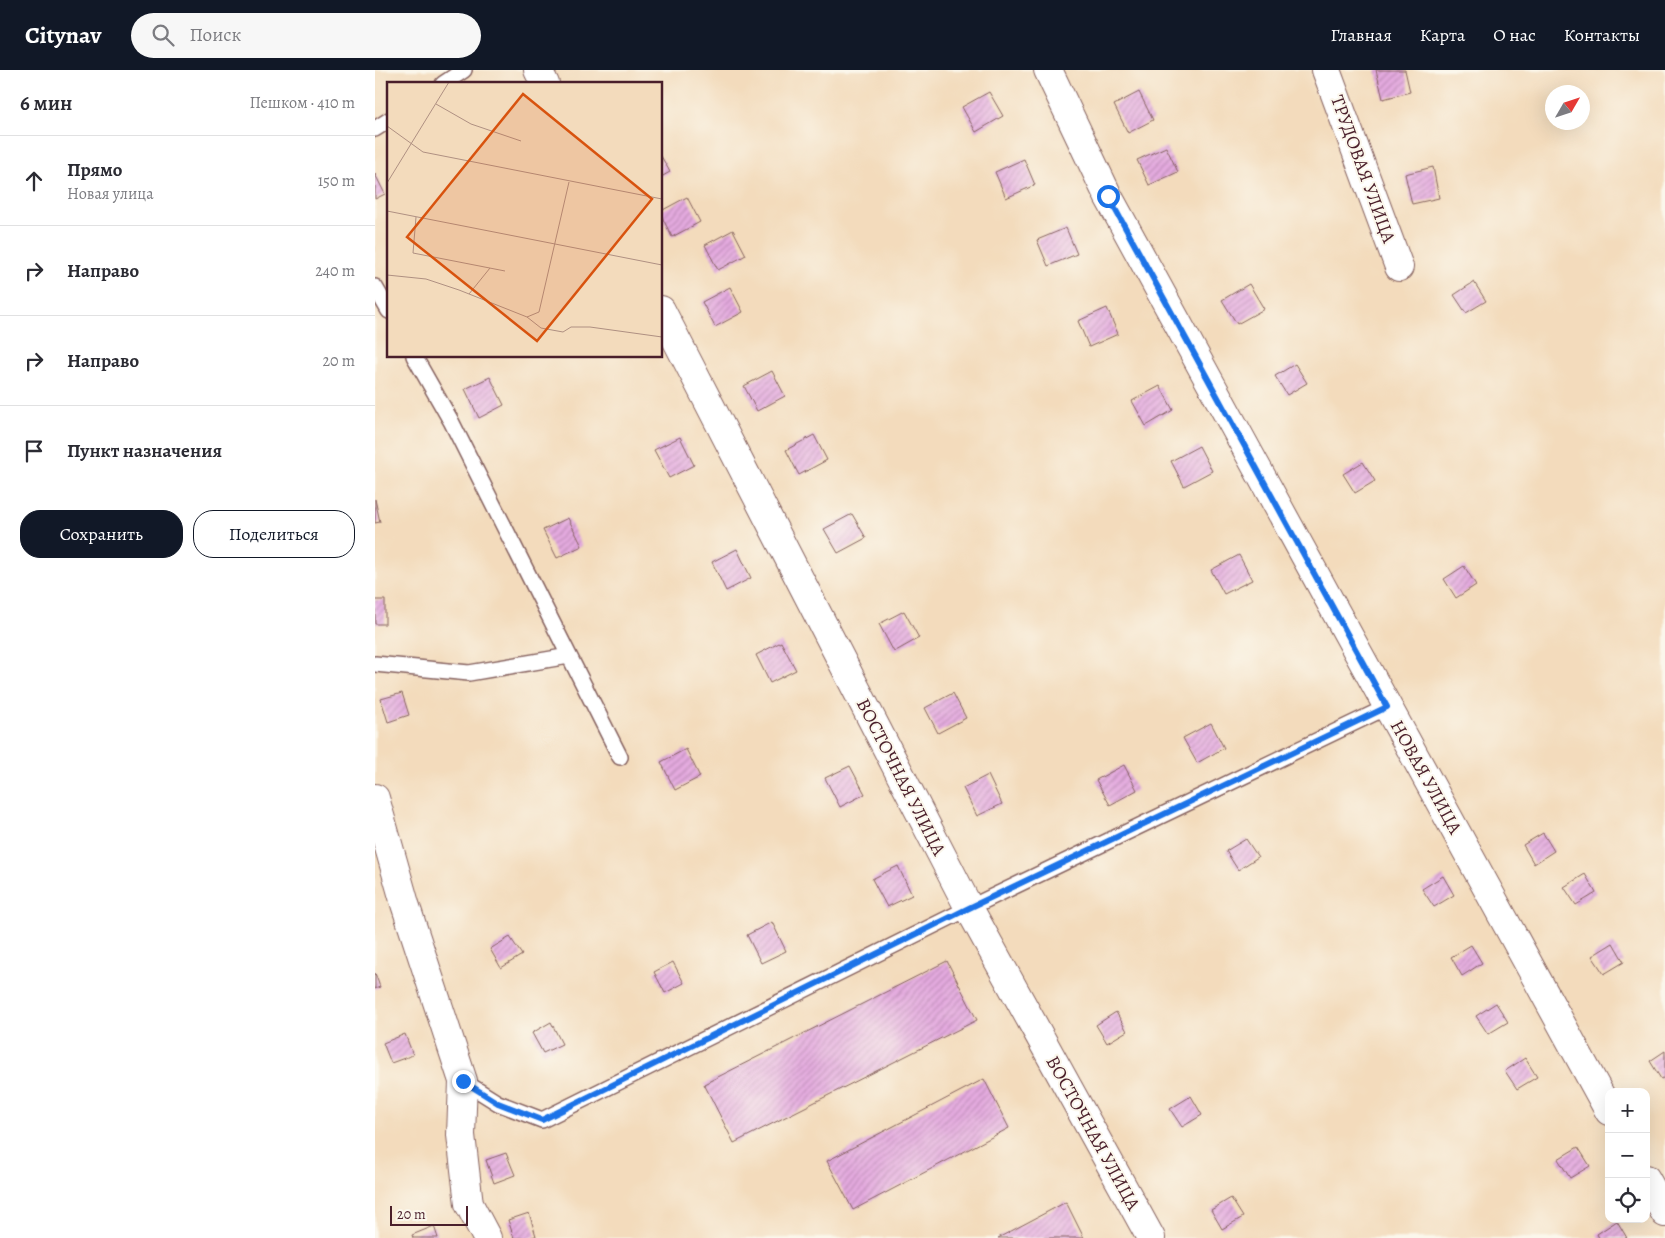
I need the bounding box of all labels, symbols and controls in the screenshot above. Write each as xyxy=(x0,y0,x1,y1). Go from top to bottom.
search box xyxy=(131,13,481,58)
text: Citynav xyxy=(25,19,101,51)
icon: search xyxy=(149,21,177,49)
text: Поиск xyxy=(189,22,241,48)
text: Главная xyxy=(1331,23,1392,47)
text: Карта xyxy=(1420,23,1465,47)
text: О нас xyxy=(1493,23,1536,47)
text: Контакты xyxy=(1564,23,1640,47)
inset map xyxy=(387,82,663,358)
north arrow xyxy=(1545,85,1590,130)
text: 6 мин xyxy=(20,89,72,117)
street label: ТРУДОВАЯ УЛИЦА xyxy=(1324,91,1402,247)
text: Пешком · 410 m xyxy=(250,92,355,114)
text: Прямо xyxy=(67,157,122,183)
icon: ahead xyxy=(20,167,48,195)
text: 150 m xyxy=(318,170,355,192)
text: Новая улица xyxy=(67,183,154,205)
route start xyxy=(1097,185,1120,208)
icon: right xyxy=(20,257,48,285)
text: Направо xyxy=(67,258,139,284)
text: 240 m xyxy=(315,260,355,282)
icon: right xyxy=(20,347,48,375)
text: Направо xyxy=(67,348,139,374)
text: 20 m xyxy=(322,350,355,372)
icon: arrive xyxy=(20,437,48,465)
text: Пункт назначения xyxy=(67,438,222,464)
button: Сохранить xyxy=(20,510,183,558)
button: Поделиться xyxy=(193,510,355,558)
street label: ВОСТОЧНАЯ УЛИЦА xyxy=(850,694,952,861)
street label: НОВАЯ УЛИЦА xyxy=(1384,715,1469,840)
street label: ВОСТОЧНАЯ УЛИЦА xyxy=(1040,1051,1147,1216)
route end xyxy=(452,1070,475,1093)
map controls xyxy=(1605,1088,1650,1223)
button: + xyxy=(1605,1088,1650,1133)
button: − xyxy=(1605,1133,1650,1178)
button: locate xyxy=(1605,1178,1650,1223)
scale bar xyxy=(390,1203,467,1226)
text: 20 m xyxy=(397,1205,426,1224)

